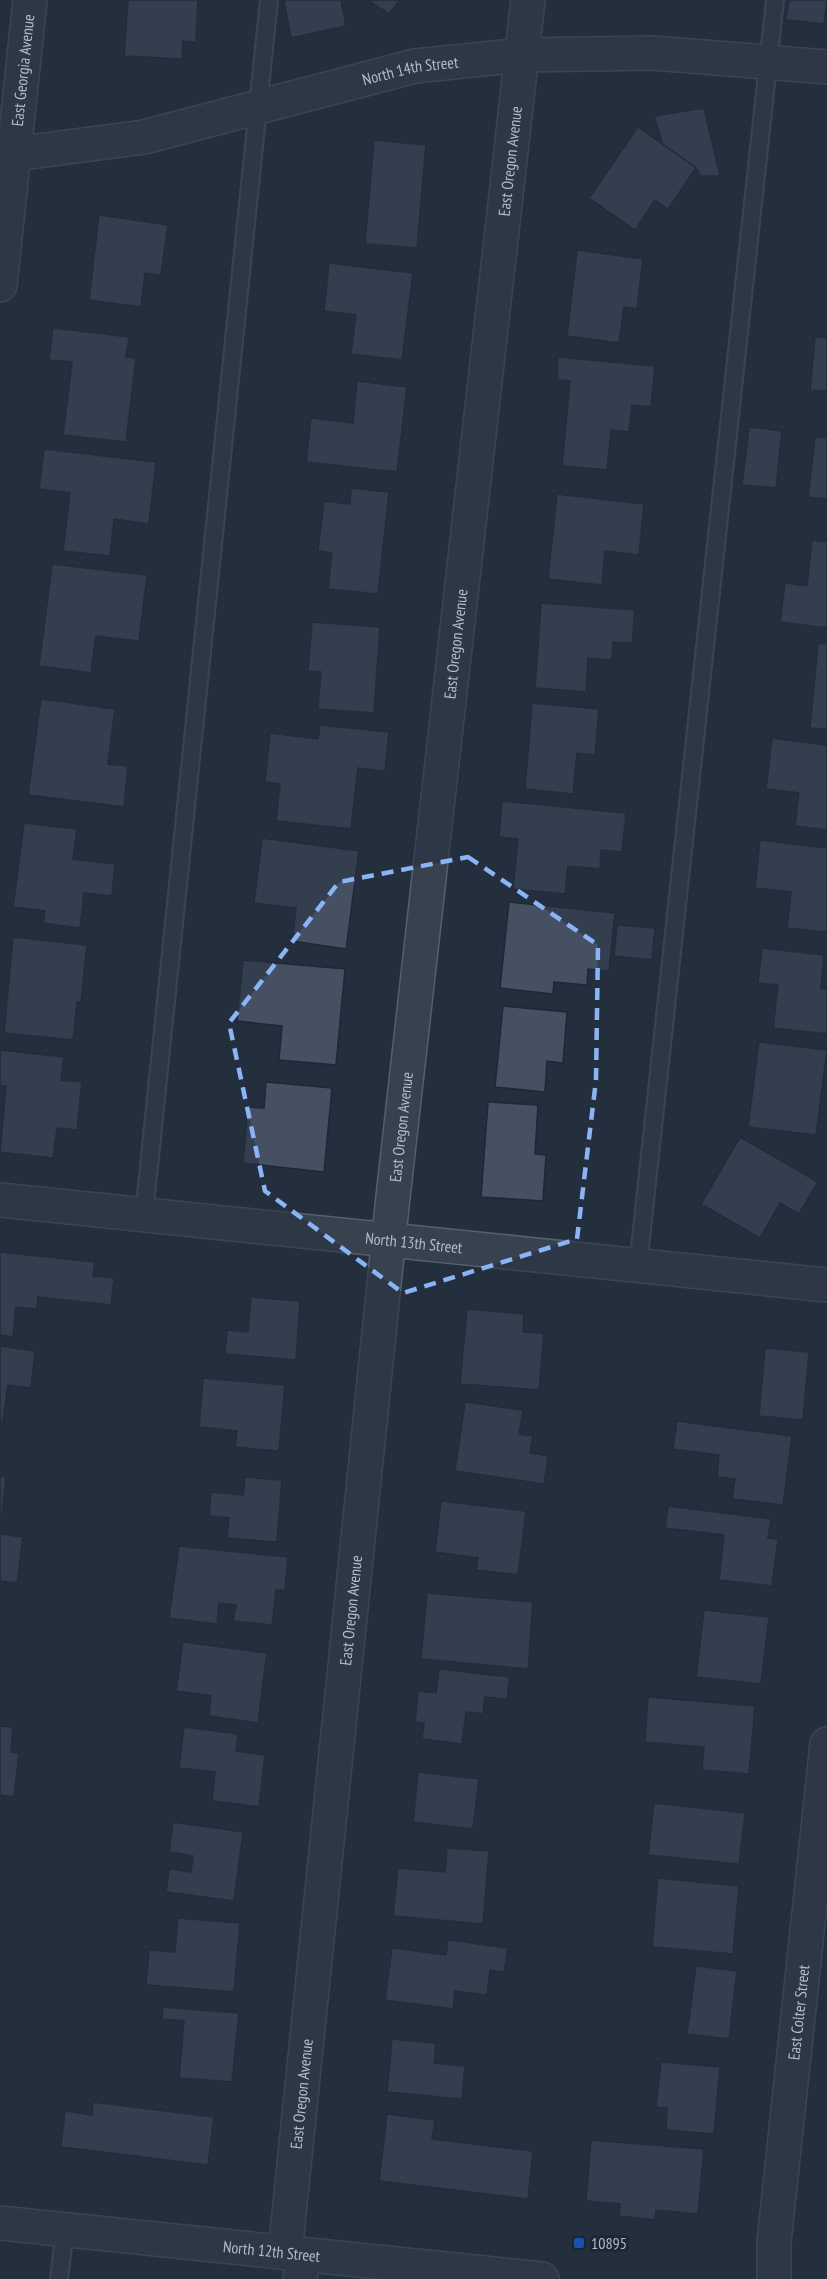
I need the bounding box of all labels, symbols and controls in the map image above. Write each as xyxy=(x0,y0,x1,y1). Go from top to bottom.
street label: East Georgia Avenue xyxy=(7,13,38,127)
street label: North 14th Street xyxy=(360,52,460,89)
street label: East Oregon Avenue xyxy=(494,105,526,217)
street label: East Oregon Avenue xyxy=(439,588,472,700)
street label: East Oregon Avenue xyxy=(385,1071,417,1183)
street label: North 13th Street xyxy=(364,1228,464,1258)
street label: East Oregon Avenue xyxy=(335,1554,366,1666)
street label: East Colter Street xyxy=(783,1963,814,2061)
street label: East Oregon Avenue xyxy=(286,2038,317,2150)
place label: 10895 xyxy=(591,2233,627,2253)
street label: North 12th Street xyxy=(222,2236,322,2266)
marker: 10895 xyxy=(572,2236,586,2250)

